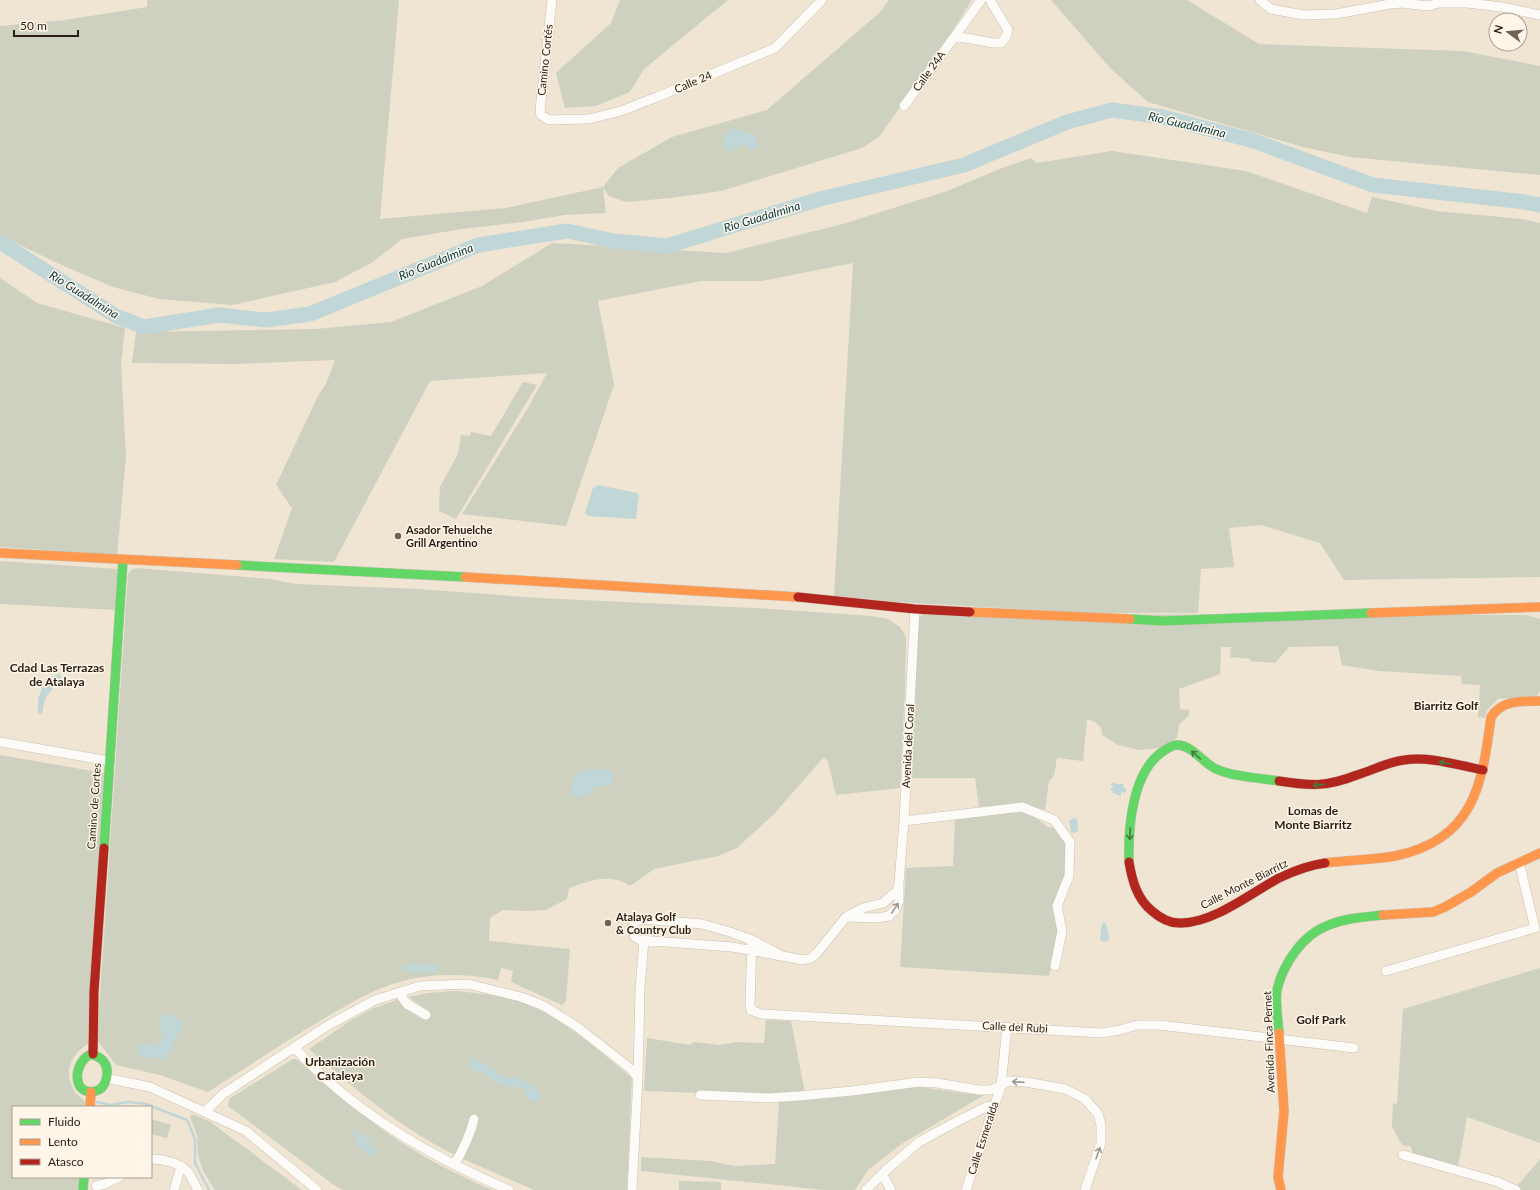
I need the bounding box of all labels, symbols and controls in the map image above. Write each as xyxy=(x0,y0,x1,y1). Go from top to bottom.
scale bar xyxy=(14,12,78,38)
north arrow xyxy=(1488,12,1528,52)
text: 50 m xyxy=(20,18,47,33)
street label: Camino Cortés xyxy=(534,23,555,96)
text: N xyxy=(1490,23,1505,35)
street label: Calle 24A xyxy=(910,47,948,93)
street label: Calle 24 xyxy=(672,68,714,95)
water label: Rio Guadalmina xyxy=(1147,108,1227,141)
water label: Rio Guadalmina xyxy=(722,198,802,235)
water label: Rio Guadalmina xyxy=(396,240,475,283)
water label: Rio Guadalmina xyxy=(47,267,122,322)
place label: Asador Tehuelche Grill Argentino xyxy=(405,523,492,549)
marker: Asador Tehuelche Grill Argentino xyxy=(393,531,403,541)
district label: Cdad Las Terrazas de Atalaya xyxy=(10,660,104,689)
district label: Biarritz Golf xyxy=(1414,698,1479,713)
street label: Avenida del Coral xyxy=(899,703,916,788)
one-way arrow xyxy=(1191,750,1201,759)
one-way arrow xyxy=(1439,759,1452,767)
street label: Camino de Cortes xyxy=(84,762,103,850)
one-way arrow xyxy=(1313,781,1326,788)
district label: Lomas de Monte Biarritz xyxy=(1274,803,1352,832)
one-way arrow xyxy=(1126,827,1134,840)
street label: Calle Monte Biarritz xyxy=(1198,856,1290,911)
one-way arrow xyxy=(891,903,899,914)
place label: Atalaya Golf & Country Club xyxy=(615,910,691,936)
marker: Atalaya Golf & Country Club xyxy=(603,918,613,928)
street label: Avenida Finca Pernet xyxy=(1260,991,1277,1093)
district label: Golf Park xyxy=(1296,1012,1346,1027)
street label: Calle del Rubi xyxy=(982,1018,1048,1035)
district label: Urbanización Cataleya xyxy=(305,1054,375,1083)
one-way arrow xyxy=(1012,1078,1025,1085)
street label: Calle Esmeralda xyxy=(965,1100,1000,1176)
legend xyxy=(12,1106,152,1178)
text: Fluido xyxy=(48,1114,81,1129)
text: Lento xyxy=(48,1134,78,1149)
one-way arrow xyxy=(1094,1148,1102,1160)
text: Atasco xyxy=(48,1154,84,1169)

